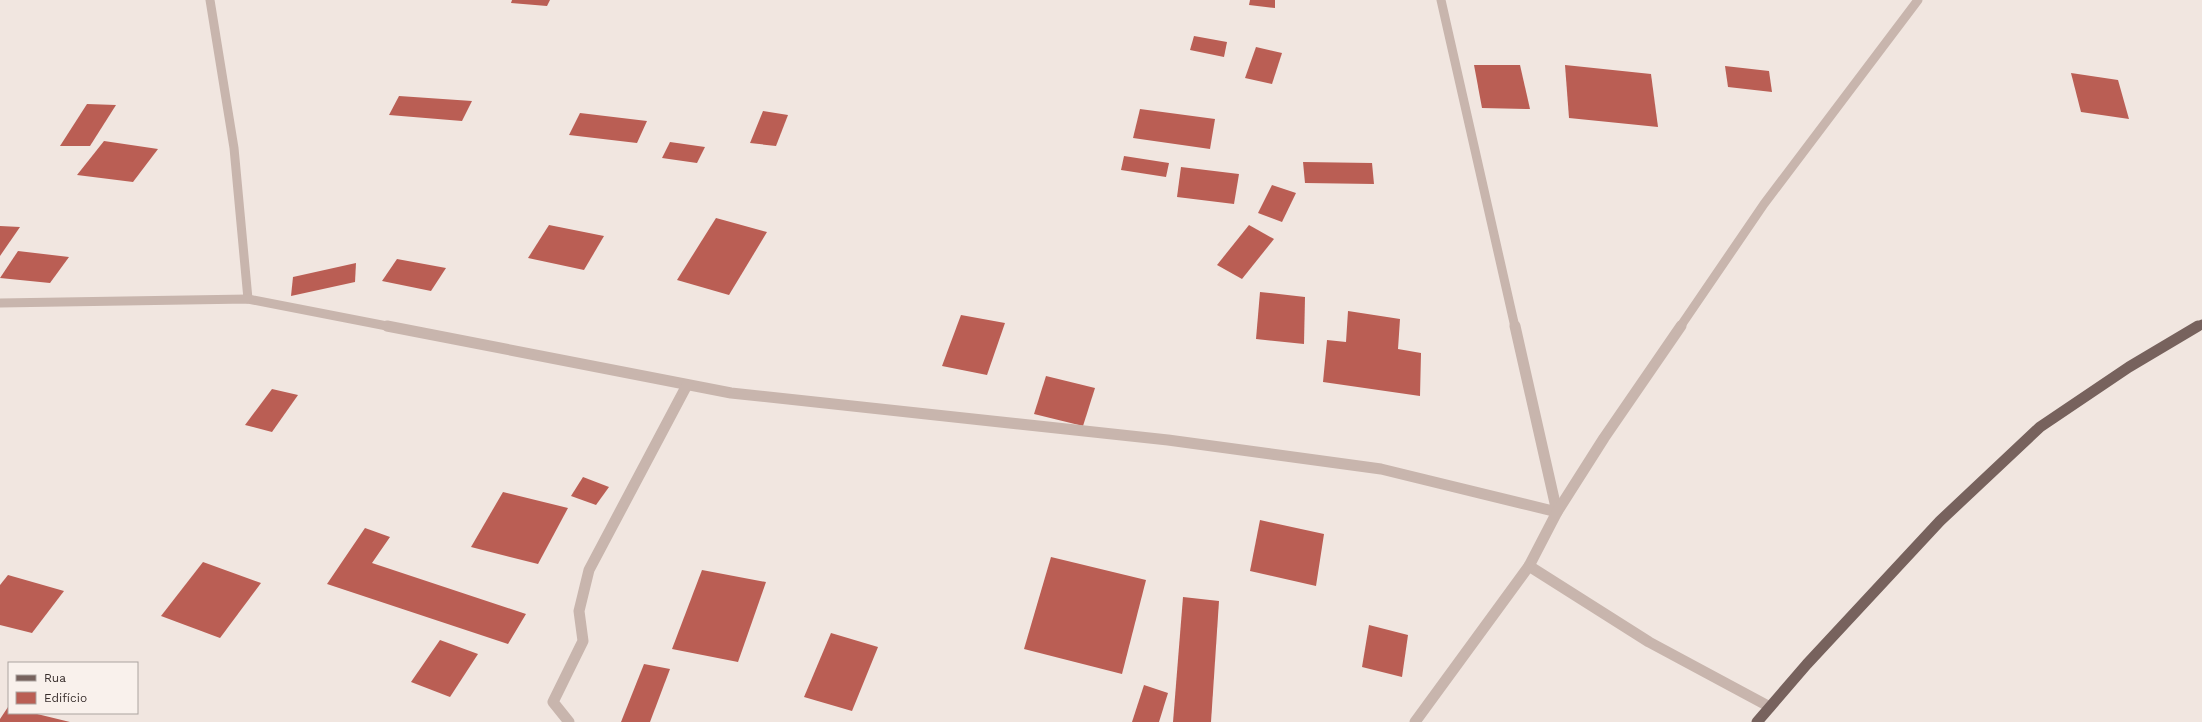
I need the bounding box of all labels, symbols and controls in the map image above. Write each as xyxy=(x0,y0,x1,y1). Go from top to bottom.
legend xyxy=(8,662,138,714)
text: Rua xyxy=(44,671,66,685)
text: Edifício xyxy=(44,691,87,705)

